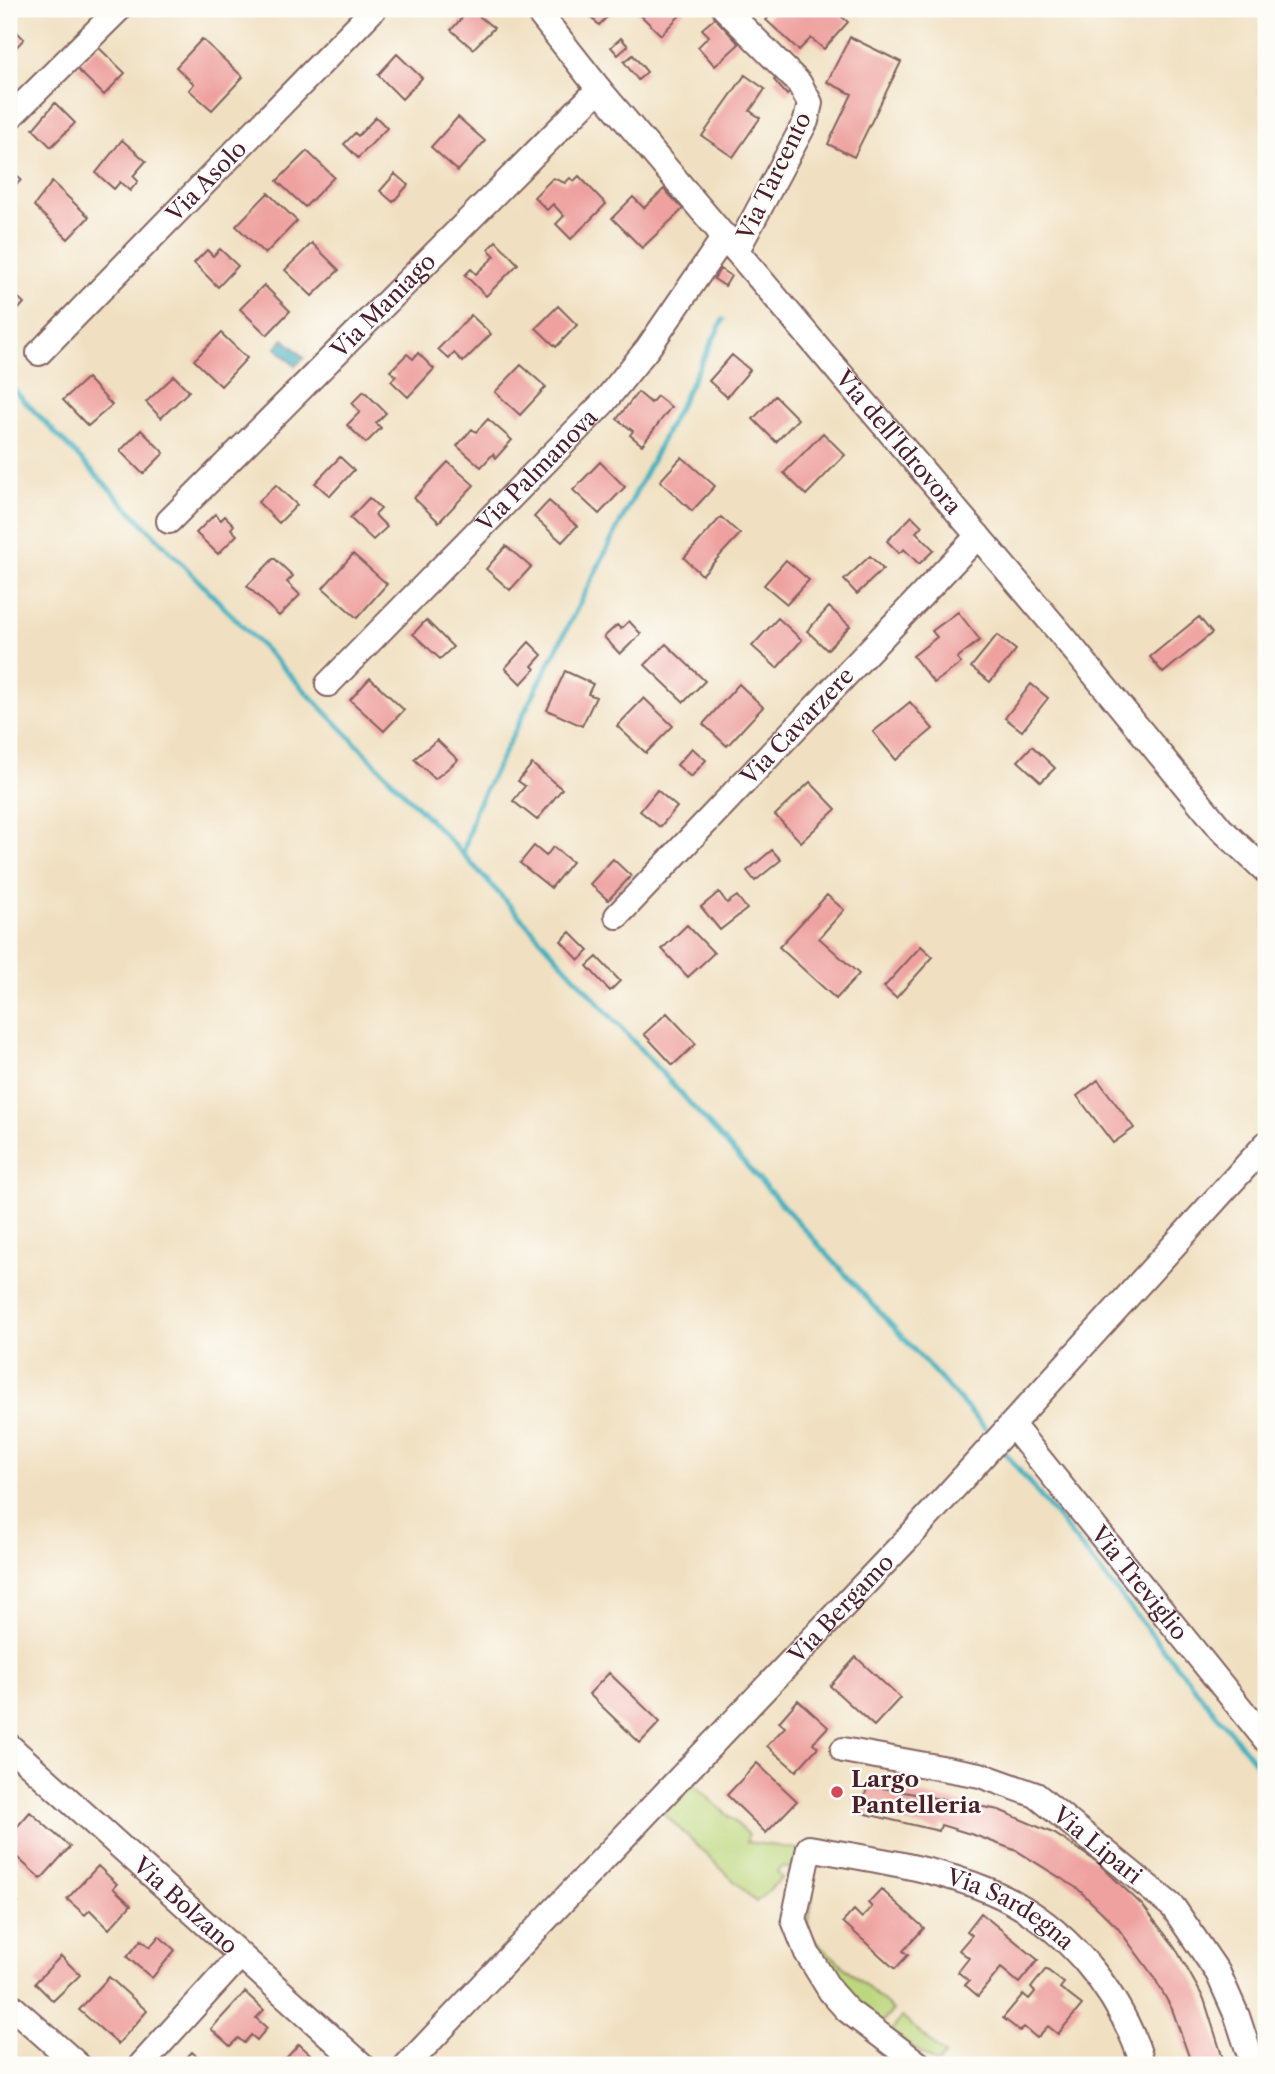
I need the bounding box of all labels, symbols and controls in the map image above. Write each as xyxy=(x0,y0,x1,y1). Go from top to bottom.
street label: Via Tarcento xyxy=(730,107,817,246)
street label: Via Asolo xyxy=(160,134,252,228)
street label: Via Maniago xyxy=(325,247,442,364)
street label: Via dell'Idrovora xyxy=(829,364,968,521)
street label: Via Palmanova xyxy=(470,402,604,538)
street label: Via Cavarzere xyxy=(734,661,860,791)
street label: Via Treviglio xyxy=(1085,1520,1194,1646)
street label: Via Bergamo xyxy=(782,1548,900,1670)
place label: Largo Pantelleria xyxy=(851,1765,982,1819)
marker: Largo Pantelleria xyxy=(829,1784,845,1800)
street label: Via Lipari xyxy=(1046,1800,1148,1890)
street label: Via Bolzano xyxy=(127,1851,244,1960)
street label: Via Sardegna xyxy=(943,1862,1080,1956)

